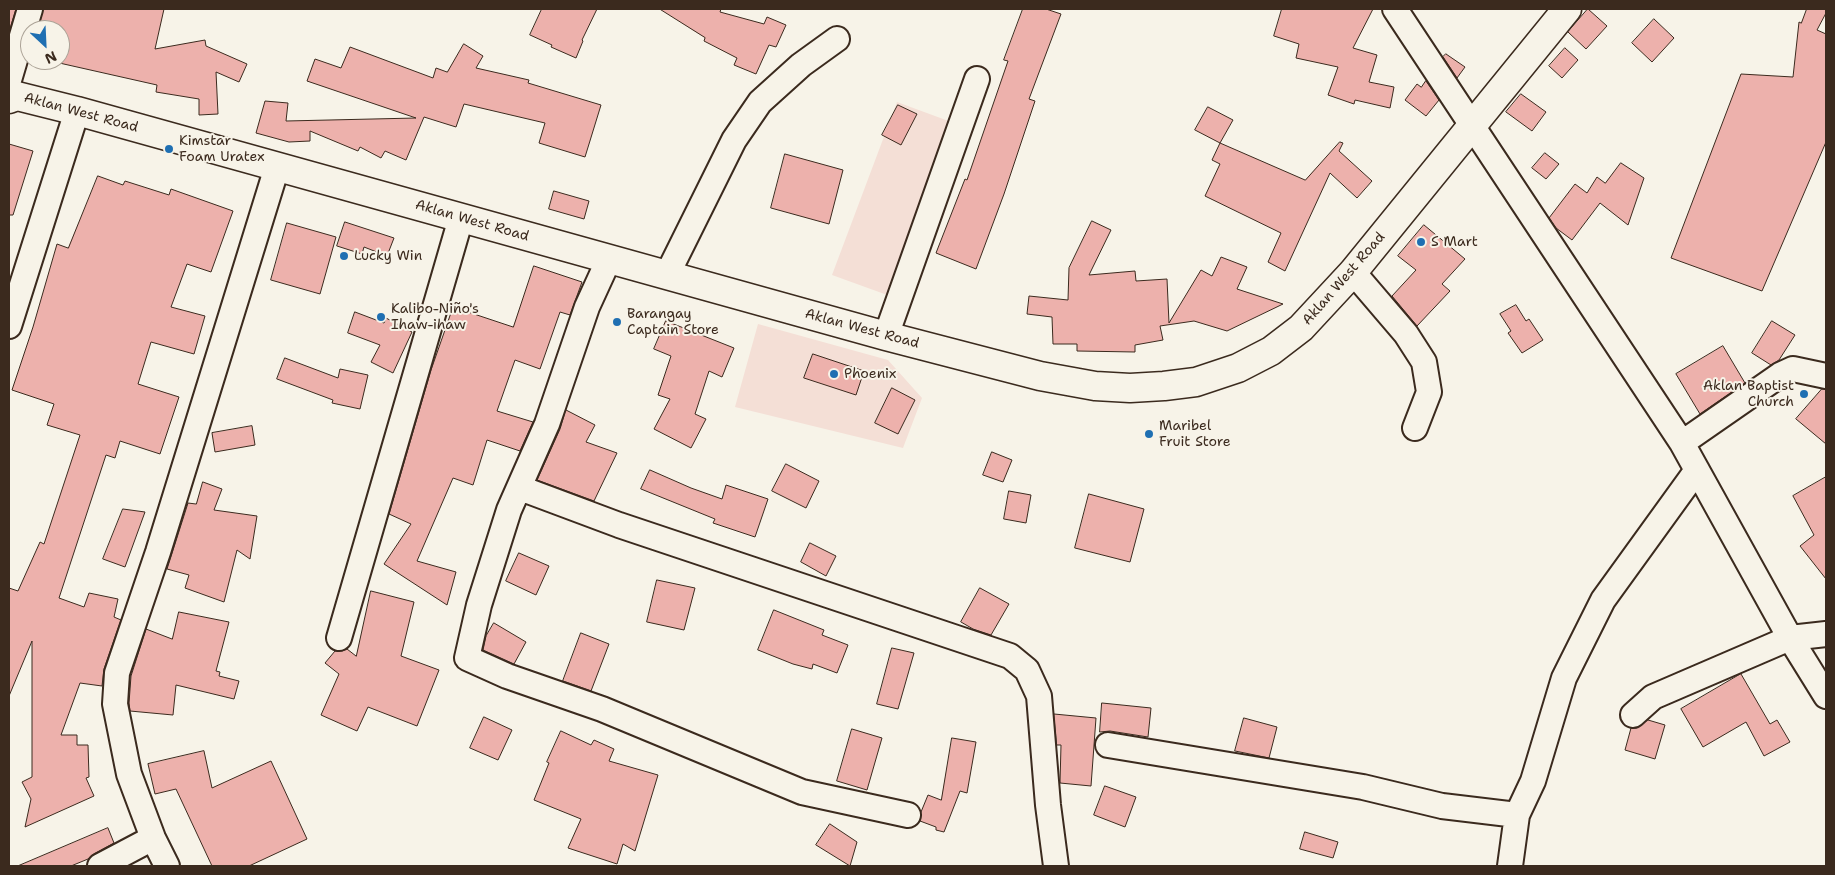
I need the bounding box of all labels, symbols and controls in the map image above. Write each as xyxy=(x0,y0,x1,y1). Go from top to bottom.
north arrow xyxy=(20,20,70,70)
text: N xyxy=(42,47,60,68)
street label: Aklan West Road xyxy=(22,90,140,136)
place label: Kimstar Foam Uratex xyxy=(179,133,265,166)
marker: Kimstar Foam Uratex xyxy=(163,143,175,155)
street label: Aklan West Road xyxy=(413,197,531,245)
street label: Aklan West Road xyxy=(1299,229,1389,329)
place label: S Mart xyxy=(1431,234,1478,250)
marker: S Mart xyxy=(1415,236,1427,248)
place label: Lucky Win xyxy=(354,248,422,264)
marker: Lucky Win xyxy=(338,250,350,262)
place label: Kalibo-Niño's Ihaw-ihaw xyxy=(391,301,479,334)
place label: Barangay Captain Store xyxy=(627,306,719,338)
street label: Aklan West Road xyxy=(803,306,921,352)
marker: Kalibo-Niño's Ihaw-ihaw xyxy=(375,311,387,323)
marker: Barangay Captain Store xyxy=(611,316,623,328)
place label: Phoenix xyxy=(844,366,896,382)
marker: Phoenix xyxy=(828,368,840,380)
place label: Aklan Baptist Church xyxy=(1703,378,1794,411)
marker: Aklan Baptist Church xyxy=(1798,388,1810,400)
place label: Maribel Fruit Store xyxy=(1159,418,1231,451)
marker: Maribel Fruit Store xyxy=(1143,428,1155,440)

